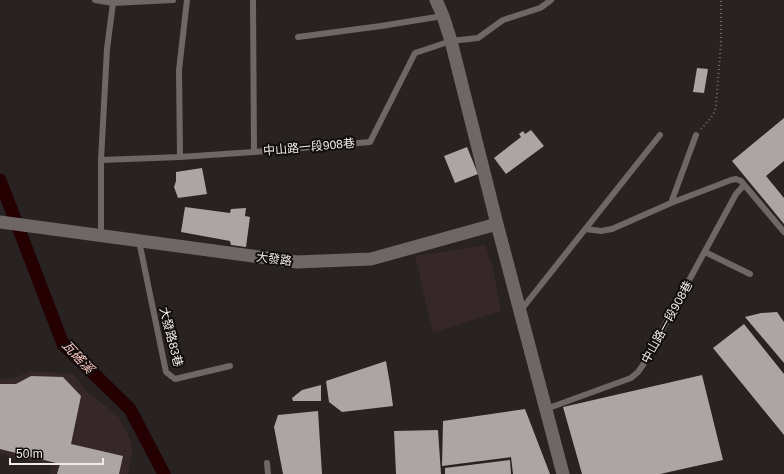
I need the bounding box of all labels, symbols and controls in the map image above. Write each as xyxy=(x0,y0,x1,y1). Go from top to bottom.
street label: 中山路一段908巷 xyxy=(263,136,355,158)
street label: 大發路 xyxy=(255,250,293,268)
street label: 中山路一段908巷 xyxy=(639,278,695,366)
street label: 大發路83巷 xyxy=(157,306,185,368)
water label: 瓦磘溪 xyxy=(59,338,98,378)
scale bar xyxy=(10,440,103,466)
text: 50 m xyxy=(16,447,43,461)

